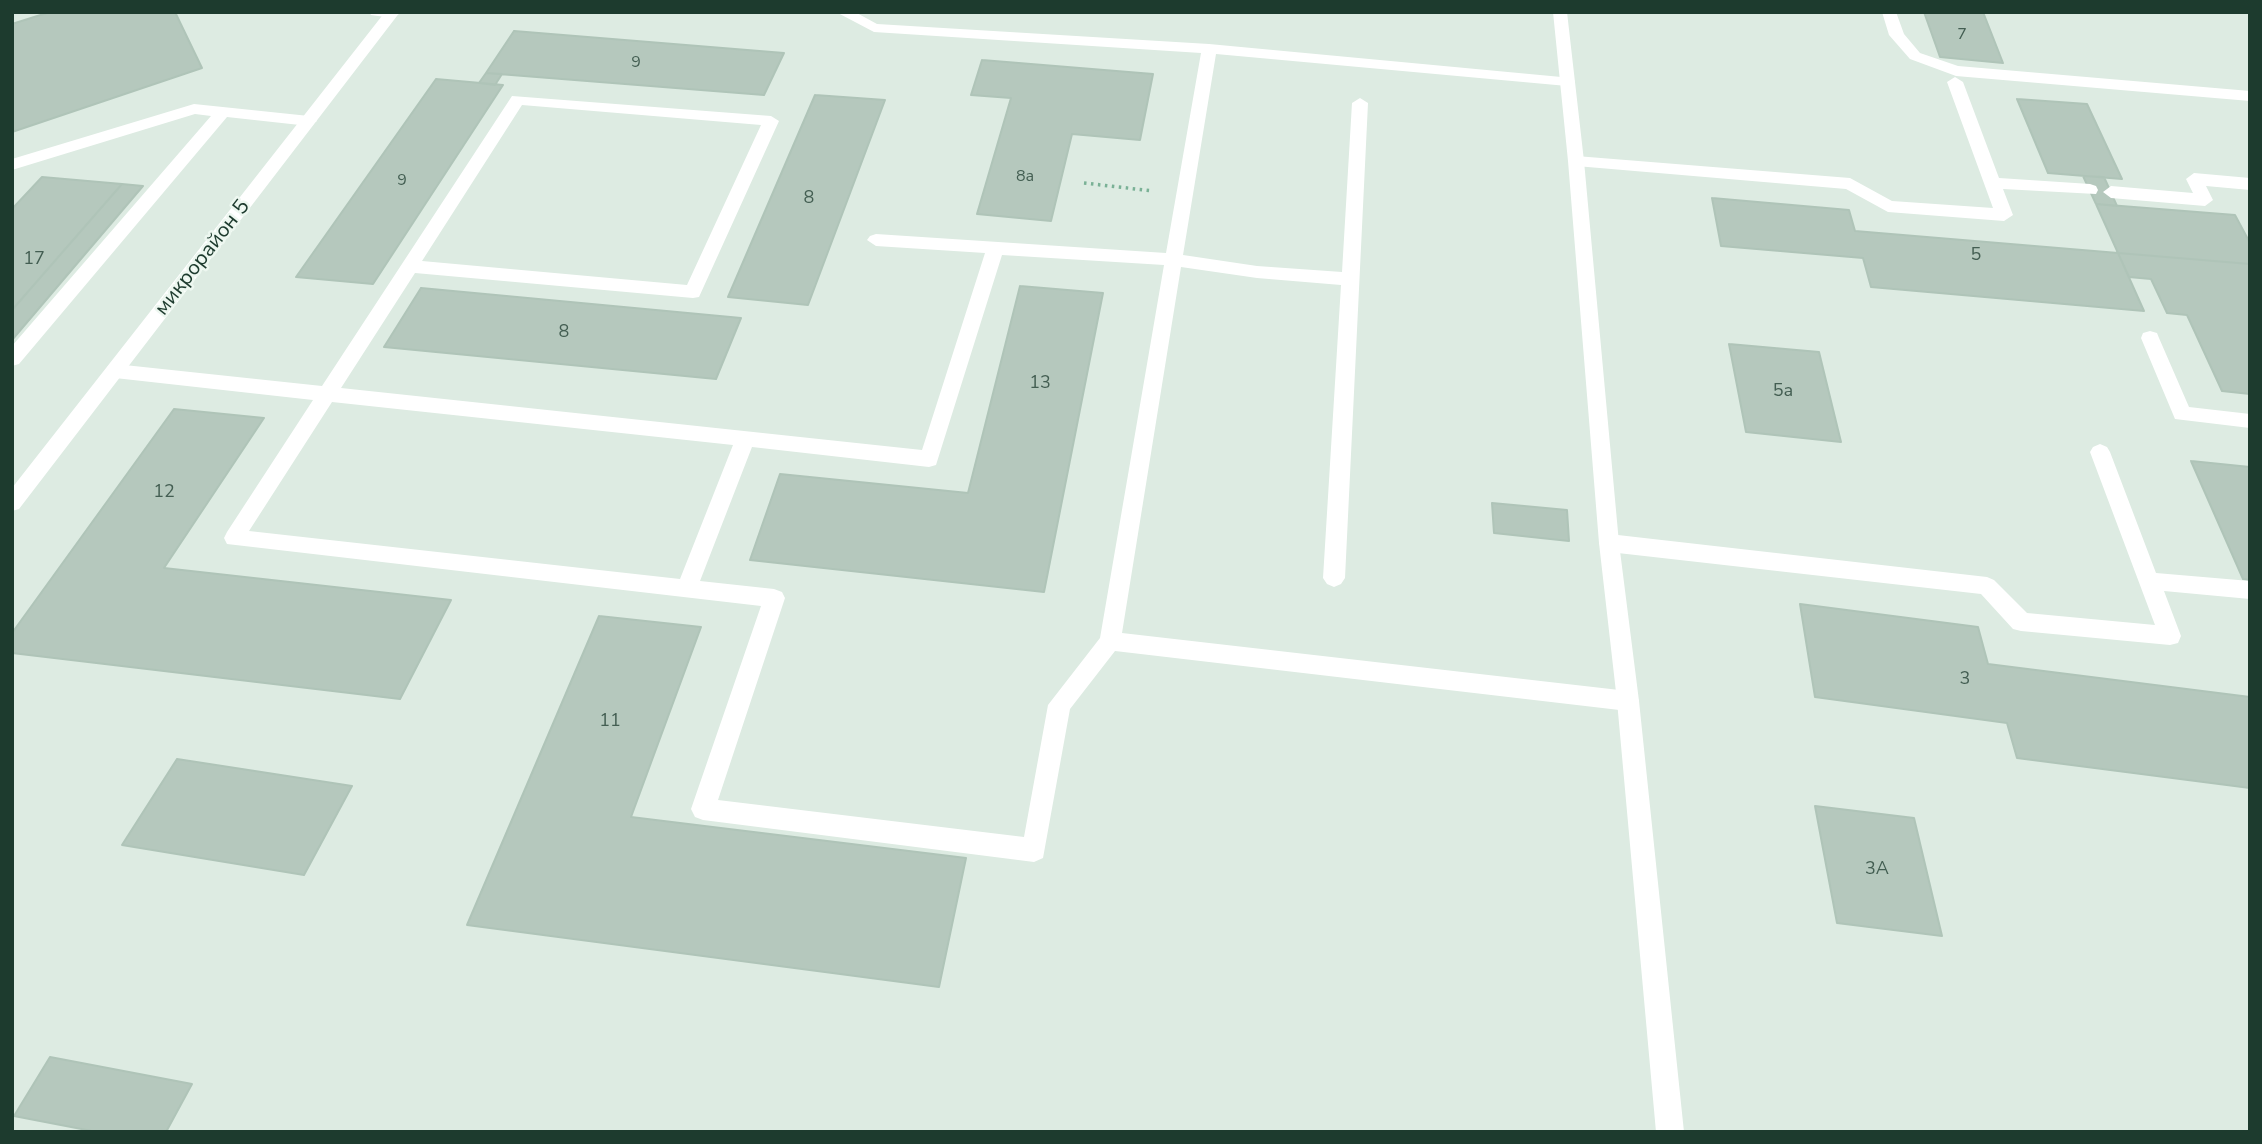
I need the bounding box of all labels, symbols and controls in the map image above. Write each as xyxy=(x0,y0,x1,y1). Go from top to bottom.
house number: 7 xyxy=(1957,25,1967,45)
house number: 9 xyxy=(631,53,641,73)
house number: 8а xyxy=(1016,167,1034,187)
house number: 9 xyxy=(397,171,407,191)
house number: 8 xyxy=(804,188,814,210)
street label: микрорайон 5 xyxy=(150,195,256,321)
house number: 5 xyxy=(1971,245,1981,267)
house number: 17 xyxy=(23,249,45,271)
house number: 8 xyxy=(559,322,569,344)
house number: 13 xyxy=(1029,373,1051,395)
house number: 5а xyxy=(1773,381,1793,403)
house number: 12 xyxy=(153,482,175,504)
house number: 3 xyxy=(1960,669,1970,691)
house number: 11 xyxy=(599,711,621,733)
house number: 3А xyxy=(1865,859,1889,881)

